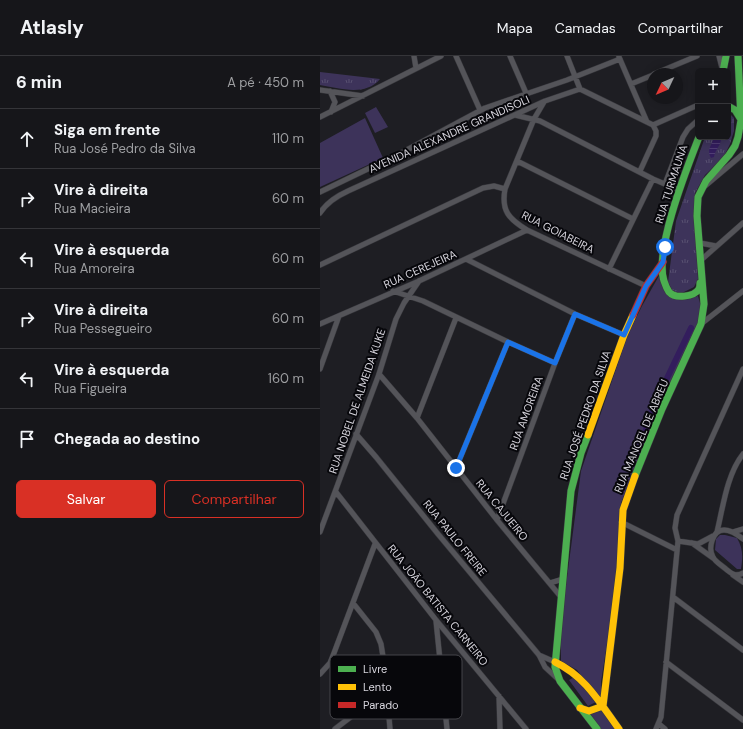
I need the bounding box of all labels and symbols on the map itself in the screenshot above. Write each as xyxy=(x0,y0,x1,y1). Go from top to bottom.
north arrow xyxy=(647,68,683,104)
street label: AVENIDA ALEXANDRE GRANDISOLI xyxy=(366,92,532,176)
street label: RUA TURMAUNA xyxy=(652,143,690,225)
street label: RUA GOIABEIRA xyxy=(519,208,597,256)
route start xyxy=(656,238,674,256)
street label: RUA CEREJEIRA xyxy=(381,247,459,291)
street label: RUA NOBEL DE ALMEIDA KUKE xyxy=(326,327,388,475)
street label: RUA JOSÉ PEDRO DA SILVA xyxy=(556,349,614,481)
street label: RUA AMOREIRA xyxy=(506,374,546,452)
street label: RUA MANOEL DE ABREU xyxy=(611,377,671,495)
route end xyxy=(447,459,465,477)
street label: RUA CAJUEIRO xyxy=(473,476,531,544)
street label: RUA PAULO FREIRE xyxy=(420,497,490,579)
street label: RUA JOÃO BATISTA CARNEIRO xyxy=(385,542,491,668)
legend xyxy=(330,655,462,719)
text: Livre xyxy=(363,662,387,676)
text: Lento xyxy=(363,680,392,694)
text: Parado xyxy=(363,698,399,712)

